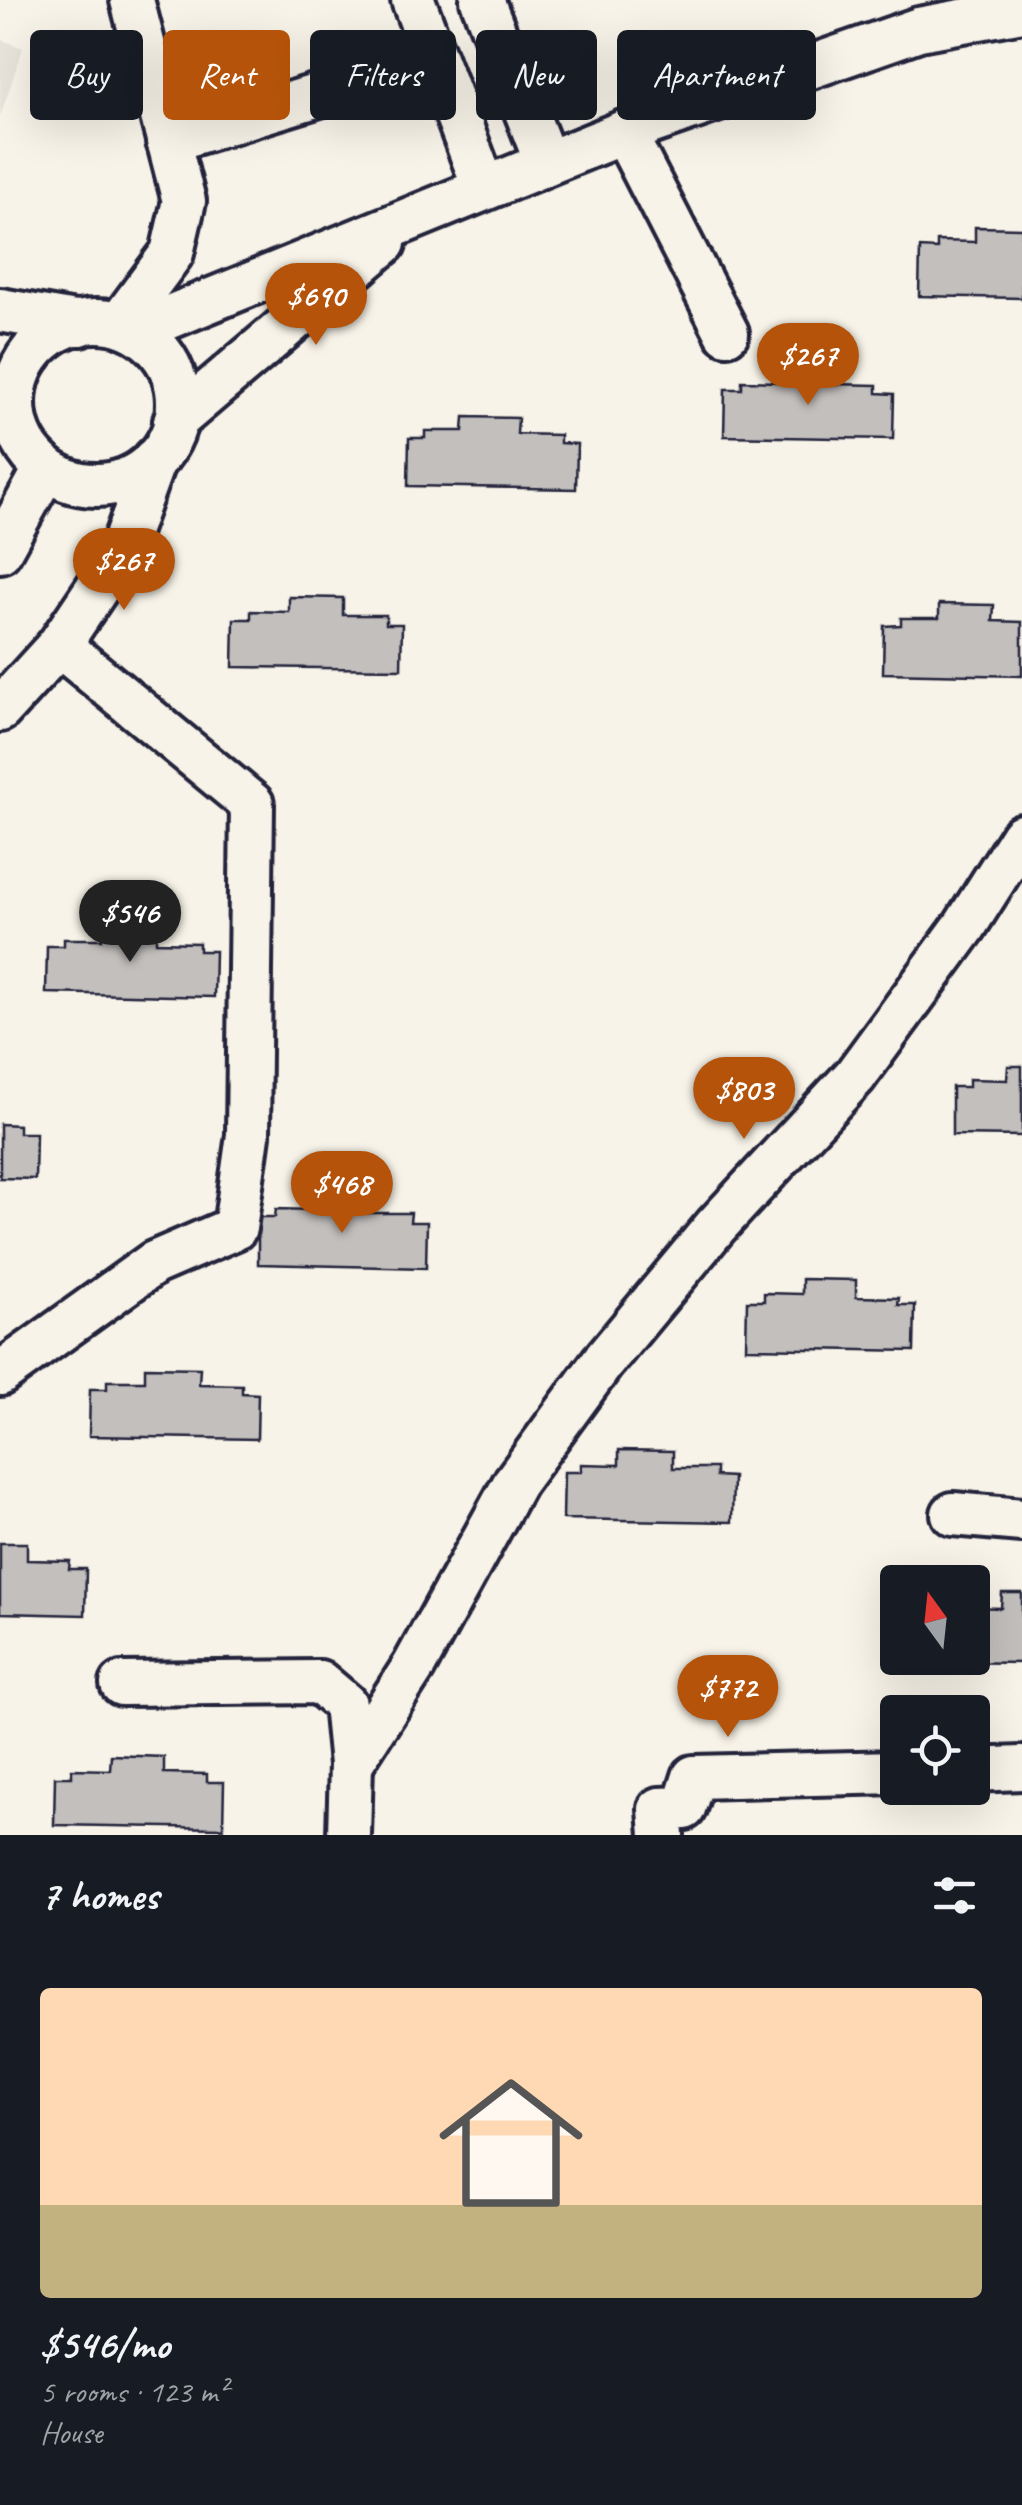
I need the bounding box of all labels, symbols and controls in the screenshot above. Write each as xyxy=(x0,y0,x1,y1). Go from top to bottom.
chip: Buy xyxy=(30,30,143,120)
chip: Rent xyxy=(163,30,290,120)
chip: Filters xyxy=(310,30,456,120)
chip: New xyxy=(476,30,597,120)
chip: Apartment xyxy=(617,30,816,120)
pin: $690 xyxy=(257,263,375,348)
text: $690 xyxy=(287,275,345,316)
pin: $267 xyxy=(749,323,867,408)
text: $267 xyxy=(779,335,837,376)
pin: $267 xyxy=(65,528,183,613)
text: $267 xyxy=(95,540,153,581)
pin: $546 xyxy=(71,880,189,965)
text: $546 xyxy=(101,892,159,933)
pin: $803 xyxy=(685,1057,803,1142)
text: $803 xyxy=(715,1069,773,1110)
pin: $468 xyxy=(283,1151,401,1236)
text: $468 xyxy=(313,1163,371,1204)
north arrow xyxy=(880,1565,990,1675)
map controls xyxy=(880,1565,990,1805)
pin: $772 xyxy=(669,1655,787,1740)
text: $772 xyxy=(699,1667,757,1708)
button: locate xyxy=(880,1695,990,1805)
icon: filters xyxy=(927,1868,982,1923)
text: 7 homes xyxy=(40,1869,158,1922)
icon: home xyxy=(421,2053,601,2233)
text: $546/mo xyxy=(40,2318,170,2371)
text: 5 rooms · 123 m² xyxy=(40,2371,227,2412)
text: House xyxy=(40,2412,102,2453)

